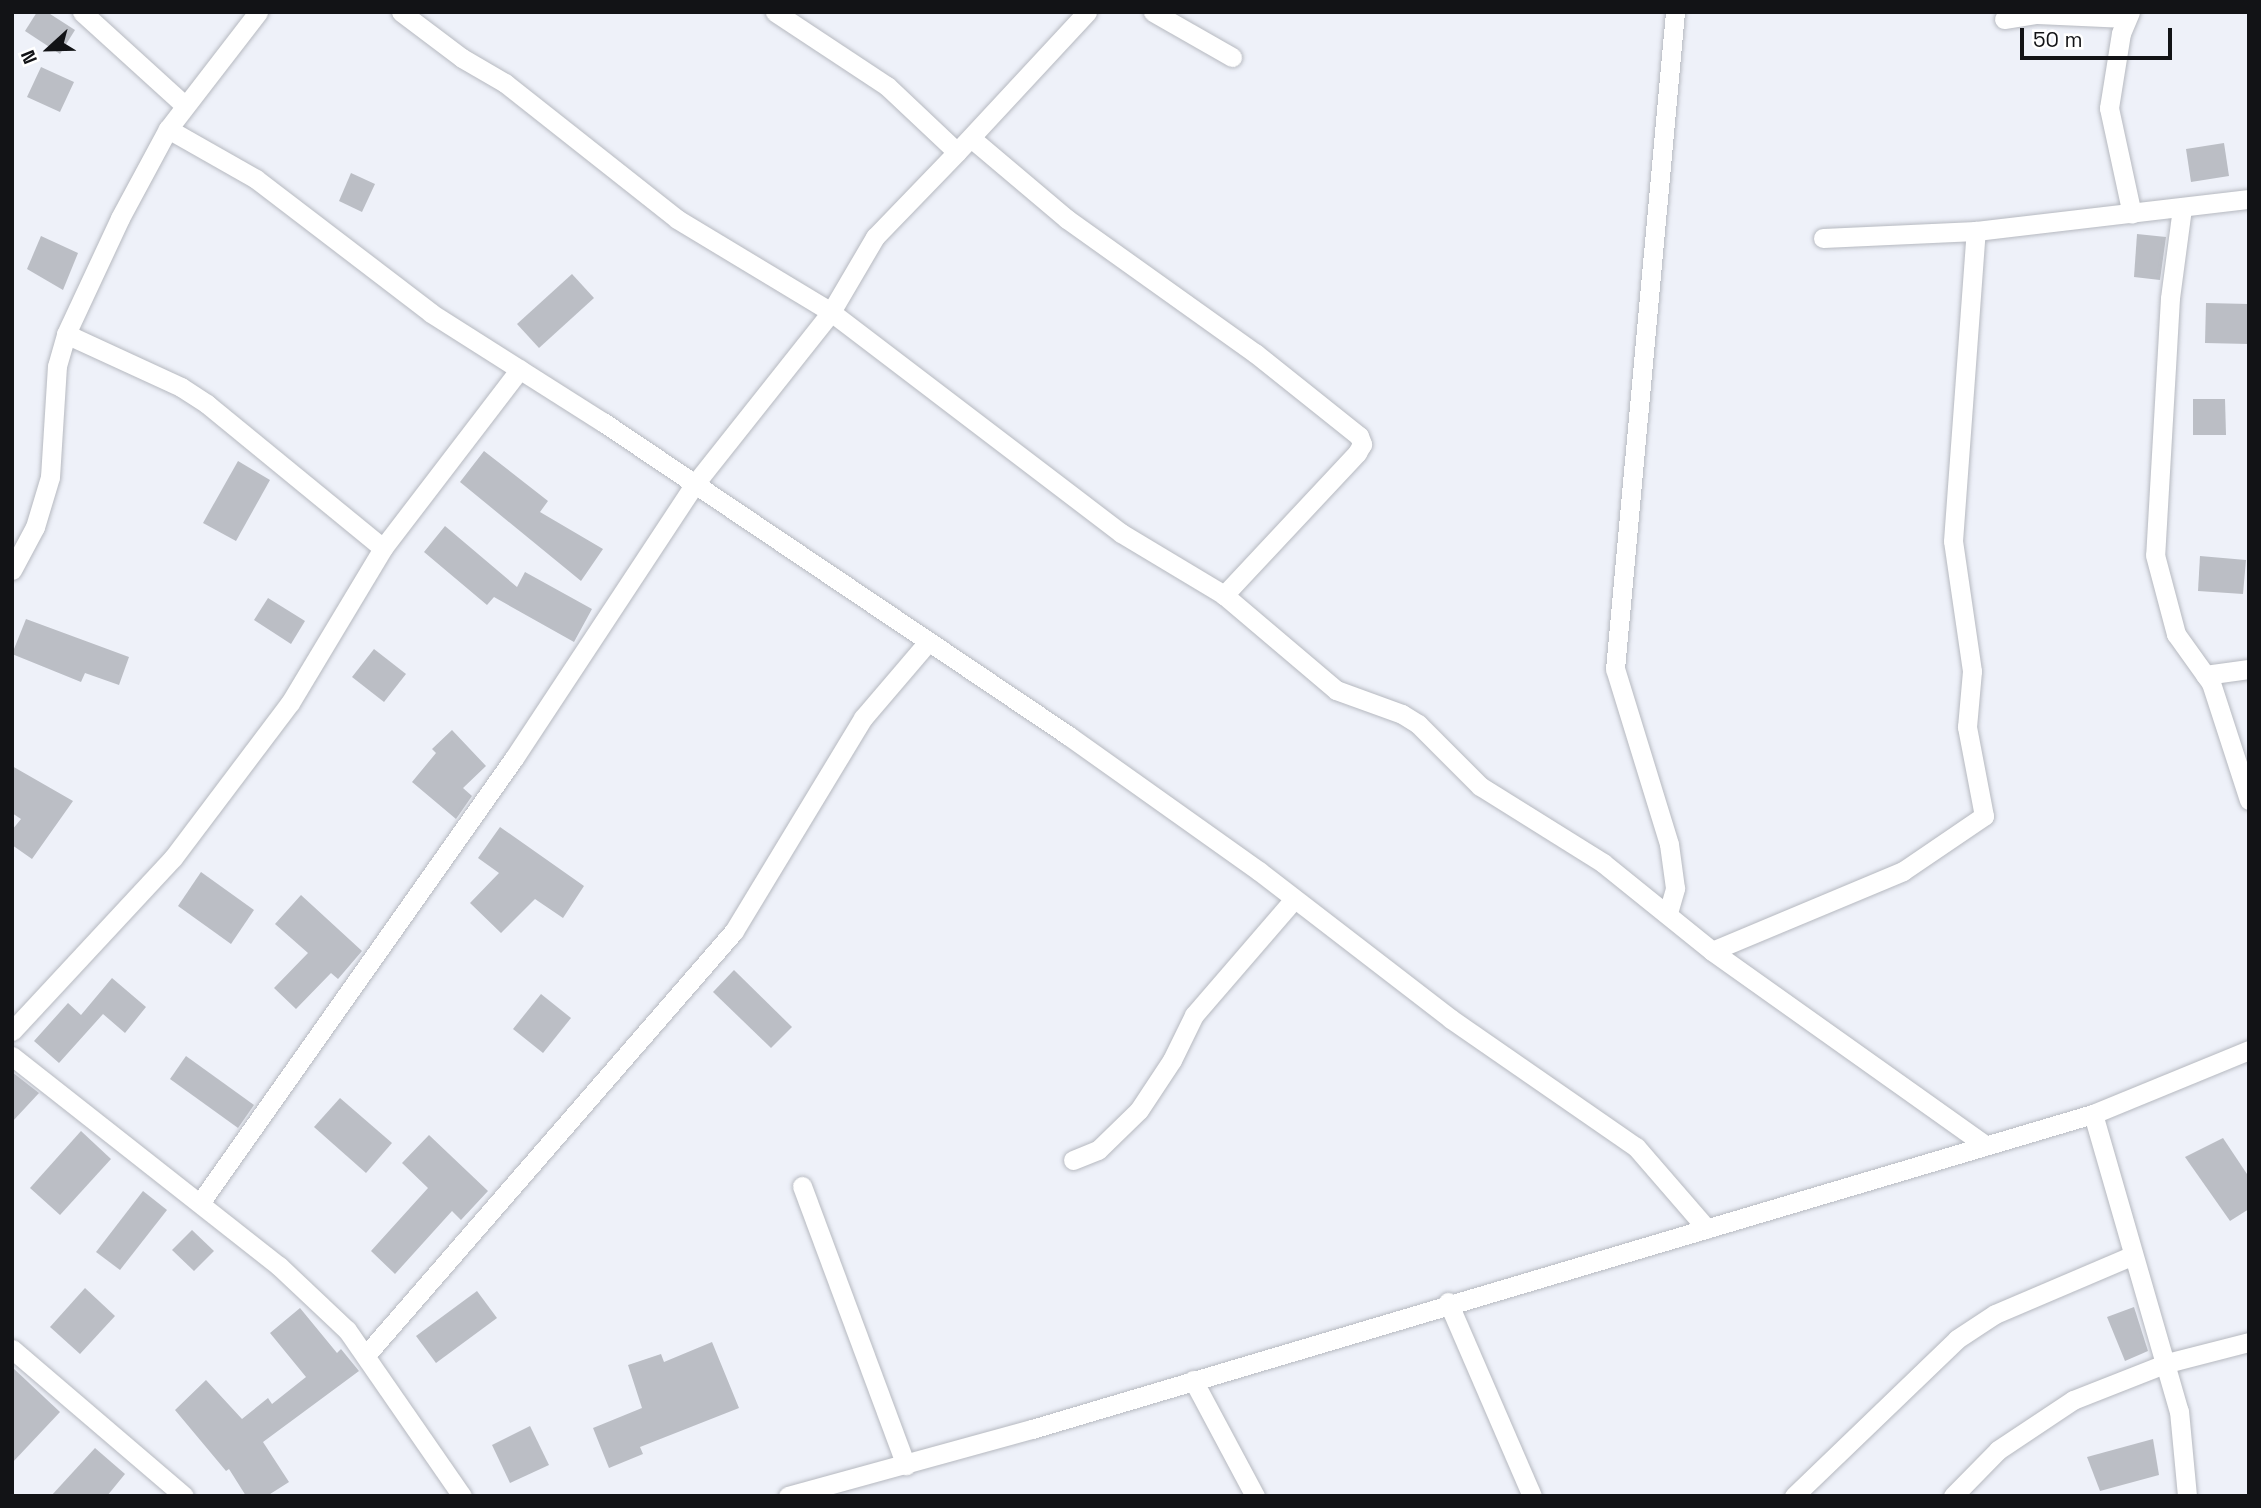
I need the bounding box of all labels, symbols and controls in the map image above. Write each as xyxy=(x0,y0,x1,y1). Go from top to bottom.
north arrow xyxy=(14,14,84,84)
scale bar xyxy=(2023,14,2175,58)
text: 50 m xyxy=(2033,26,2083,53)
text: N xyxy=(15,46,43,68)

